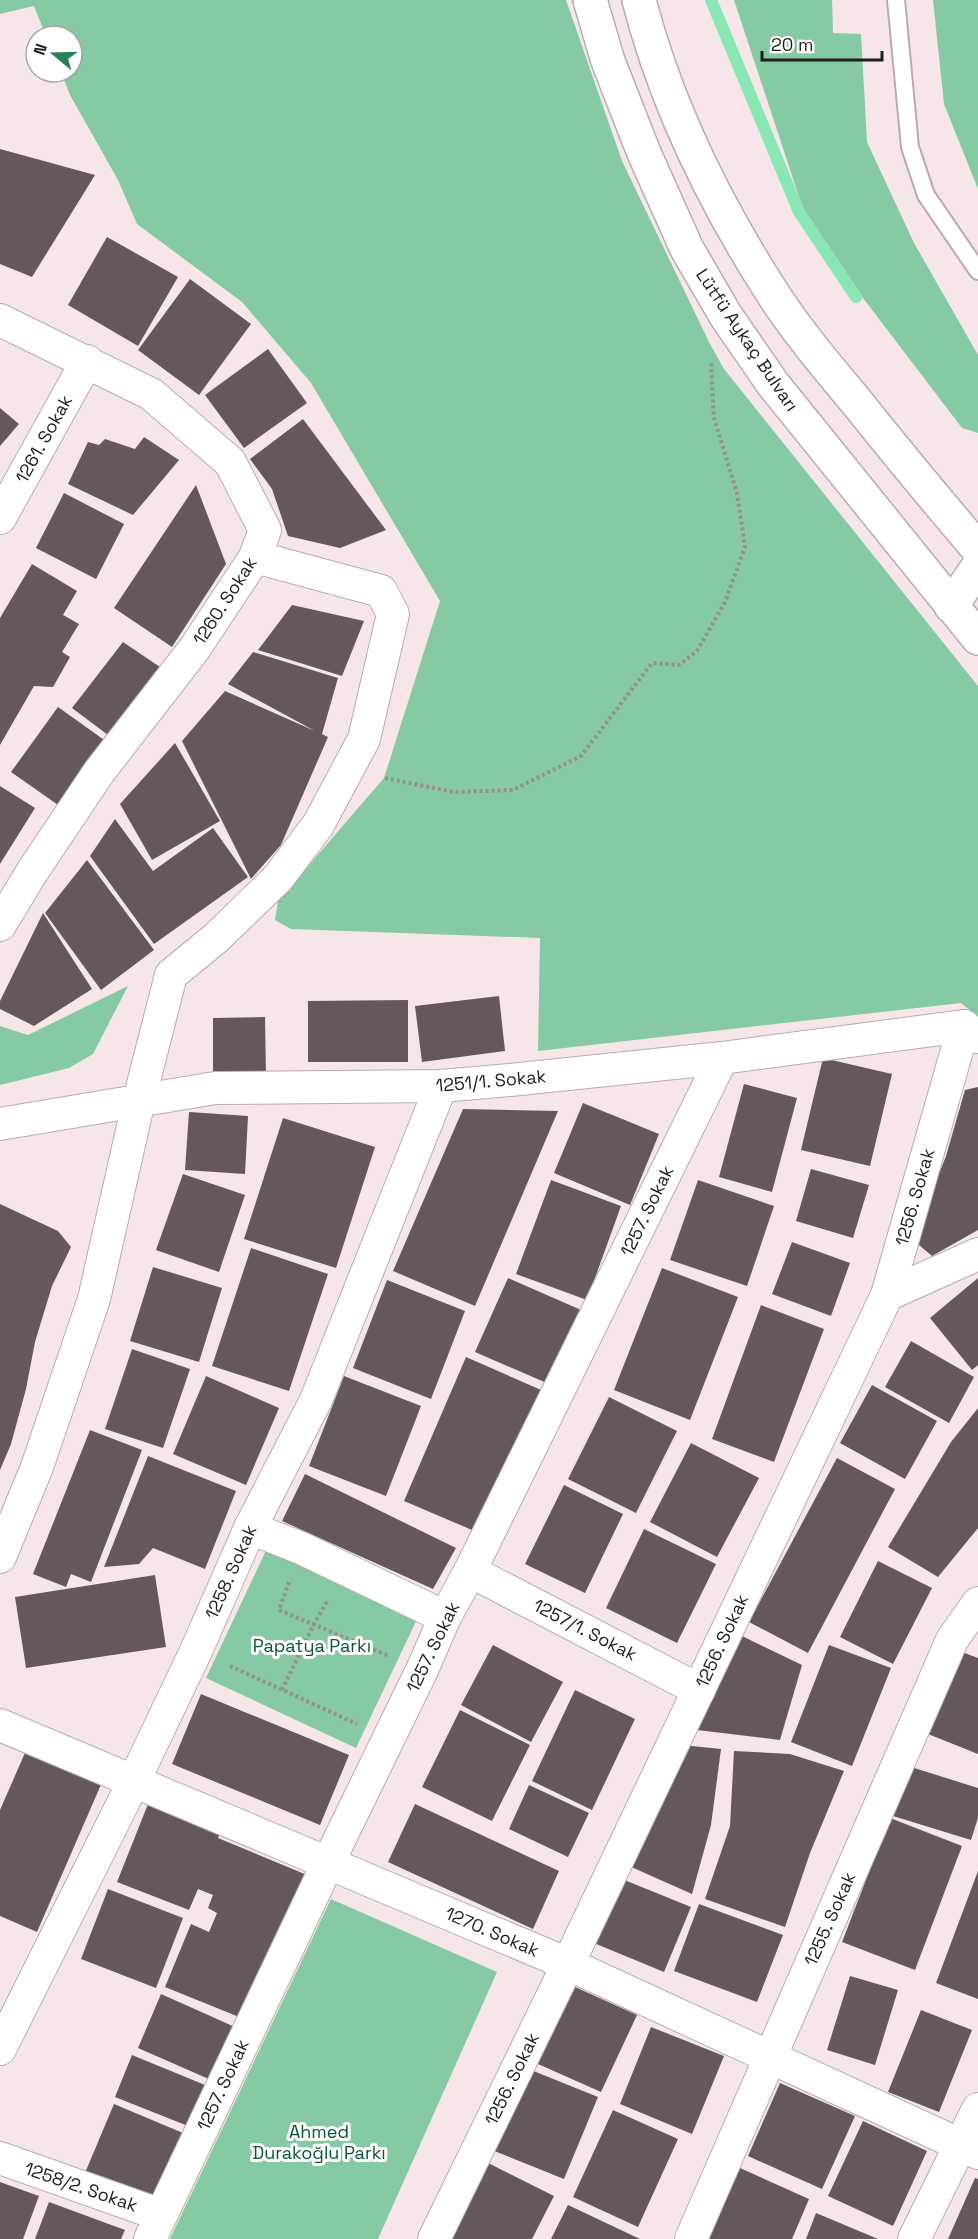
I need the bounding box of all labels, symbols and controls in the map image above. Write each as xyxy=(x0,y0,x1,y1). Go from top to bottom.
north arrow xyxy=(24,24,84,84)
scale bar xyxy=(762,24,882,62)
text: 20 m xyxy=(771,33,814,56)
text: N xyxy=(29,41,52,58)
street label: Lütfü Aykaç Bulvarı xyxy=(691,264,804,416)
street label: 1261. Sokak xyxy=(10,390,77,487)
street label: 1260. Sokak xyxy=(187,552,262,649)
street label: 1251/1. Sokak xyxy=(435,1064,547,1097)
street label: 1256. Sokak xyxy=(890,1145,939,1248)
street label: 1257. Sokak xyxy=(615,1161,679,1260)
street label: 1258. Sokak xyxy=(200,1521,262,1622)
street label: 1256. Sokak xyxy=(690,1590,753,1691)
street label: 1257/1. Sokak xyxy=(529,1594,641,1666)
street label: 1257. Sokak xyxy=(401,1597,465,1696)
park label: Papatya Parkı xyxy=(253,1634,371,1657)
street label: 1255. Sokak xyxy=(799,1868,861,1969)
street label: 1270. Sokak xyxy=(442,1901,543,1962)
street label: 1256. Sokak xyxy=(479,2028,544,2129)
street label: 1257. Sokak xyxy=(191,2035,254,2134)
park label: Ahmed Durakoğlu Parkı xyxy=(252,2120,386,2164)
street label: 1258/2. Sokak xyxy=(22,2156,141,2217)

